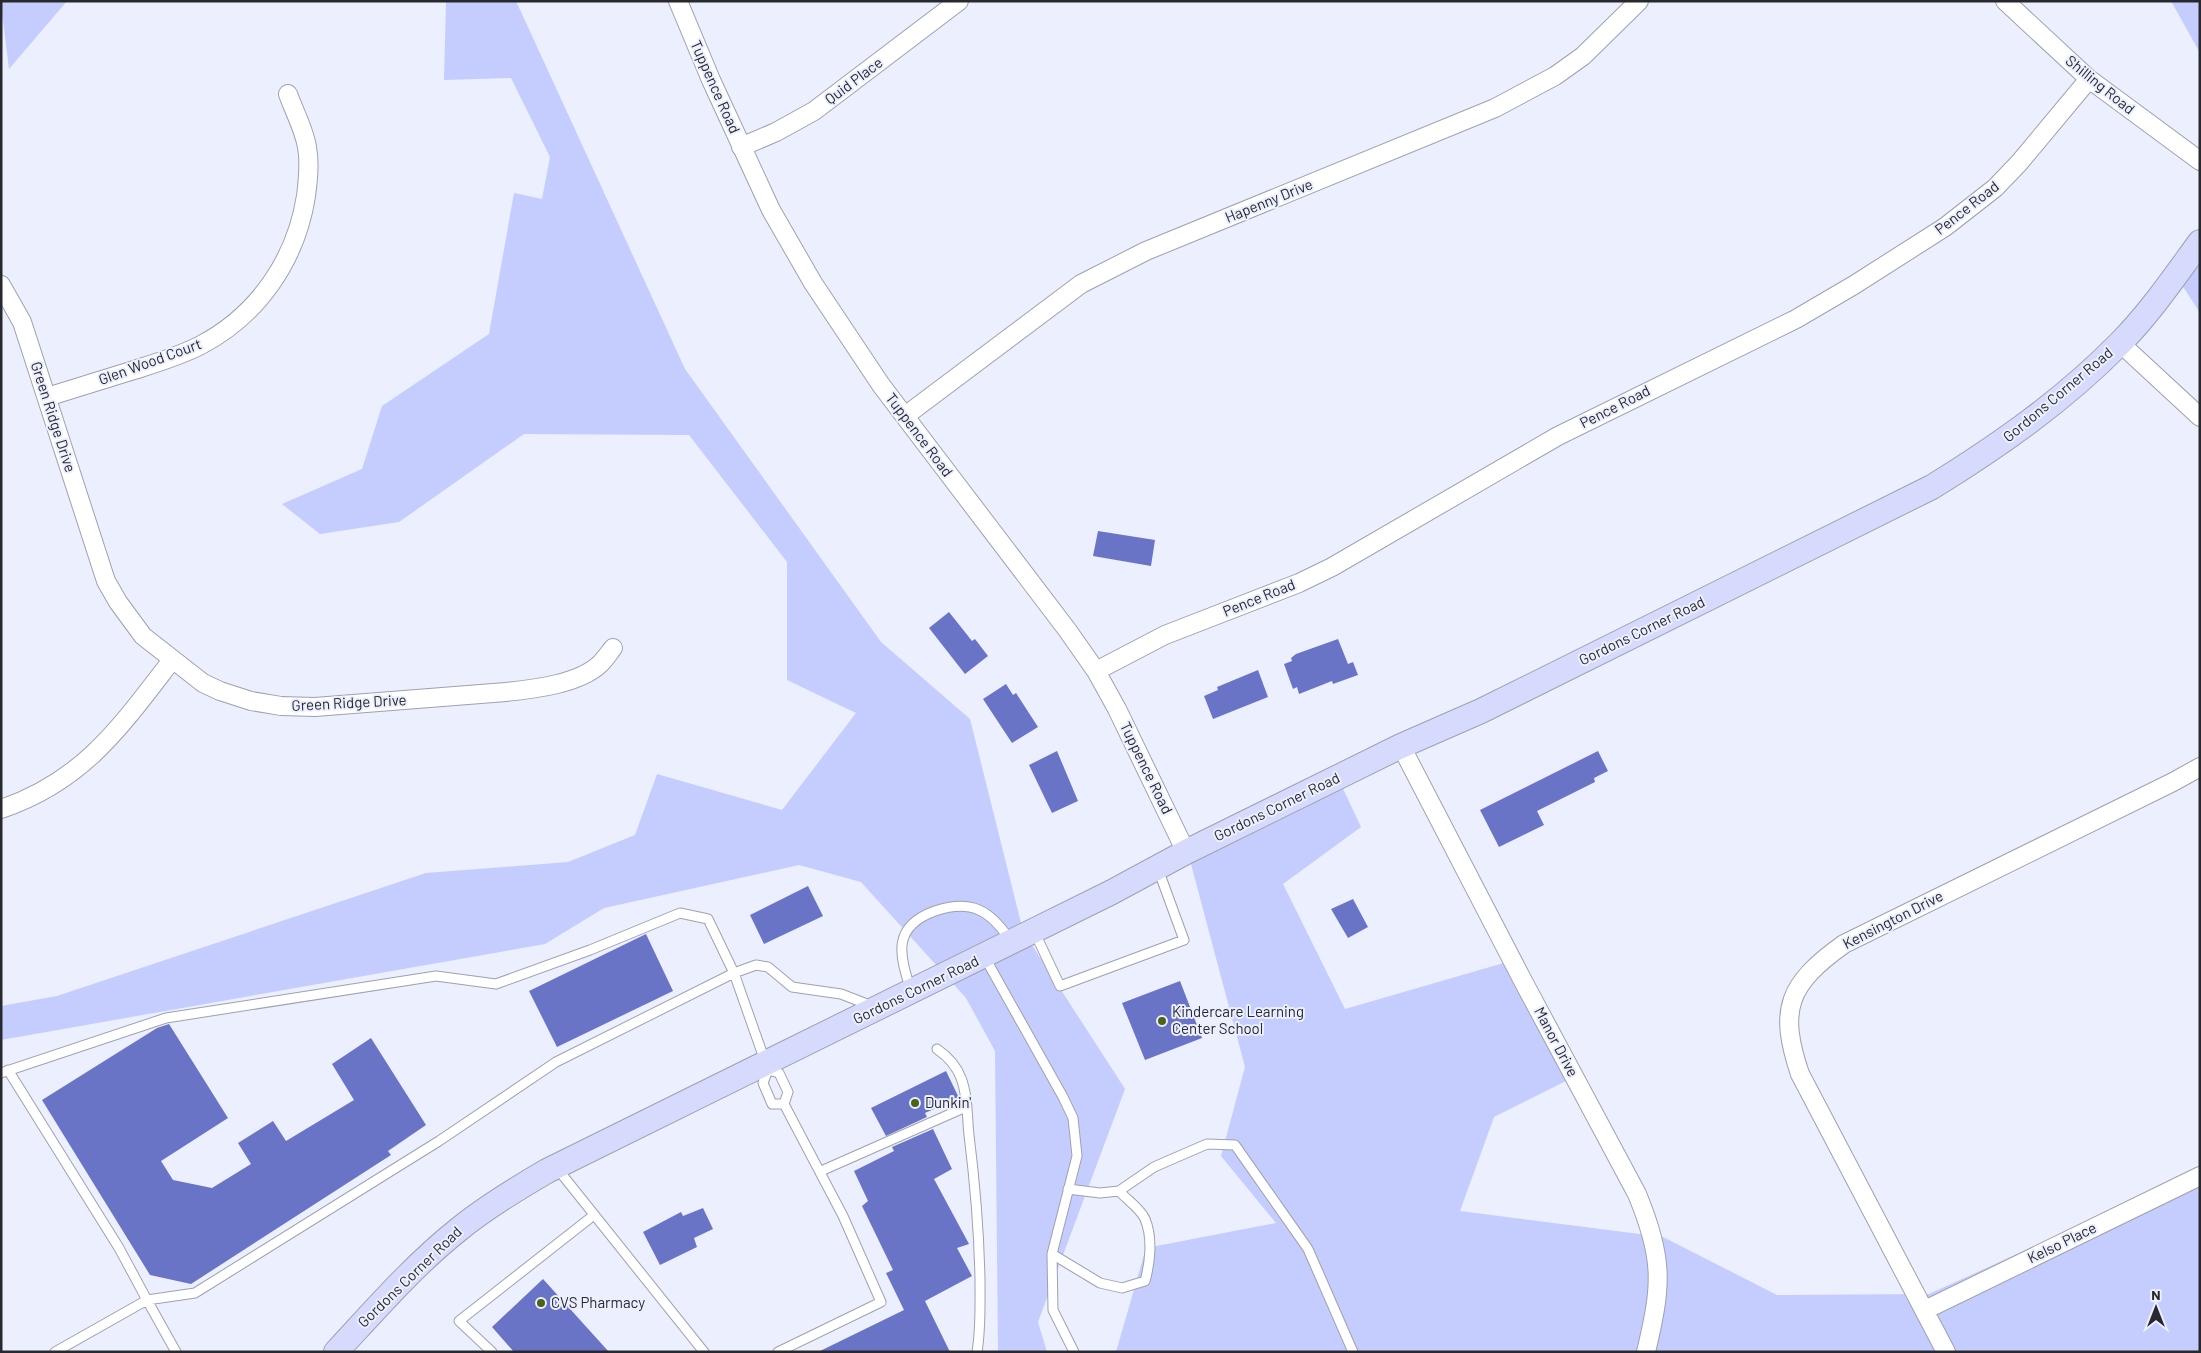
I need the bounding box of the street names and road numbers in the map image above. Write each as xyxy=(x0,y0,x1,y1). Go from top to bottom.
street label: Tuppence Road xyxy=(687,37,745,136)
street label: Shilling Road xyxy=(2062,51,2139,118)
street label: Quid Place xyxy=(821,53,886,108)
street label: Hapenny Drive xyxy=(1222,174,1315,226)
street label: Pence Road xyxy=(1931,177,2002,238)
street label: Glen Wood Court xyxy=(96,334,204,388)
street label: Gordons Corner Road xyxy=(1999,343,2116,445)
street label: Green Ridge Drive xyxy=(28,359,80,474)
street label: Pence Road xyxy=(1576,381,1653,431)
street label: Tuppence Road xyxy=(882,389,957,480)
street label: Pence Road xyxy=(1220,574,1297,620)
street label: Gordons Corner Road xyxy=(1576,592,1707,668)
street label: Green Ridge Drive xyxy=(291,690,407,714)
street label: Tuppence Road xyxy=(1117,719,1177,817)
street label: Gordons Corner Road xyxy=(1211,768,1342,844)
street label: Kensington Drive xyxy=(1839,886,1946,952)
street label: Gordons Corner Road xyxy=(850,951,981,1027)
street label: Manor Drive xyxy=(1531,1004,1583,1080)
street label: Kelso Place xyxy=(2024,1218,2099,1267)
street label: Gordons Corner Road xyxy=(354,1222,465,1331)

